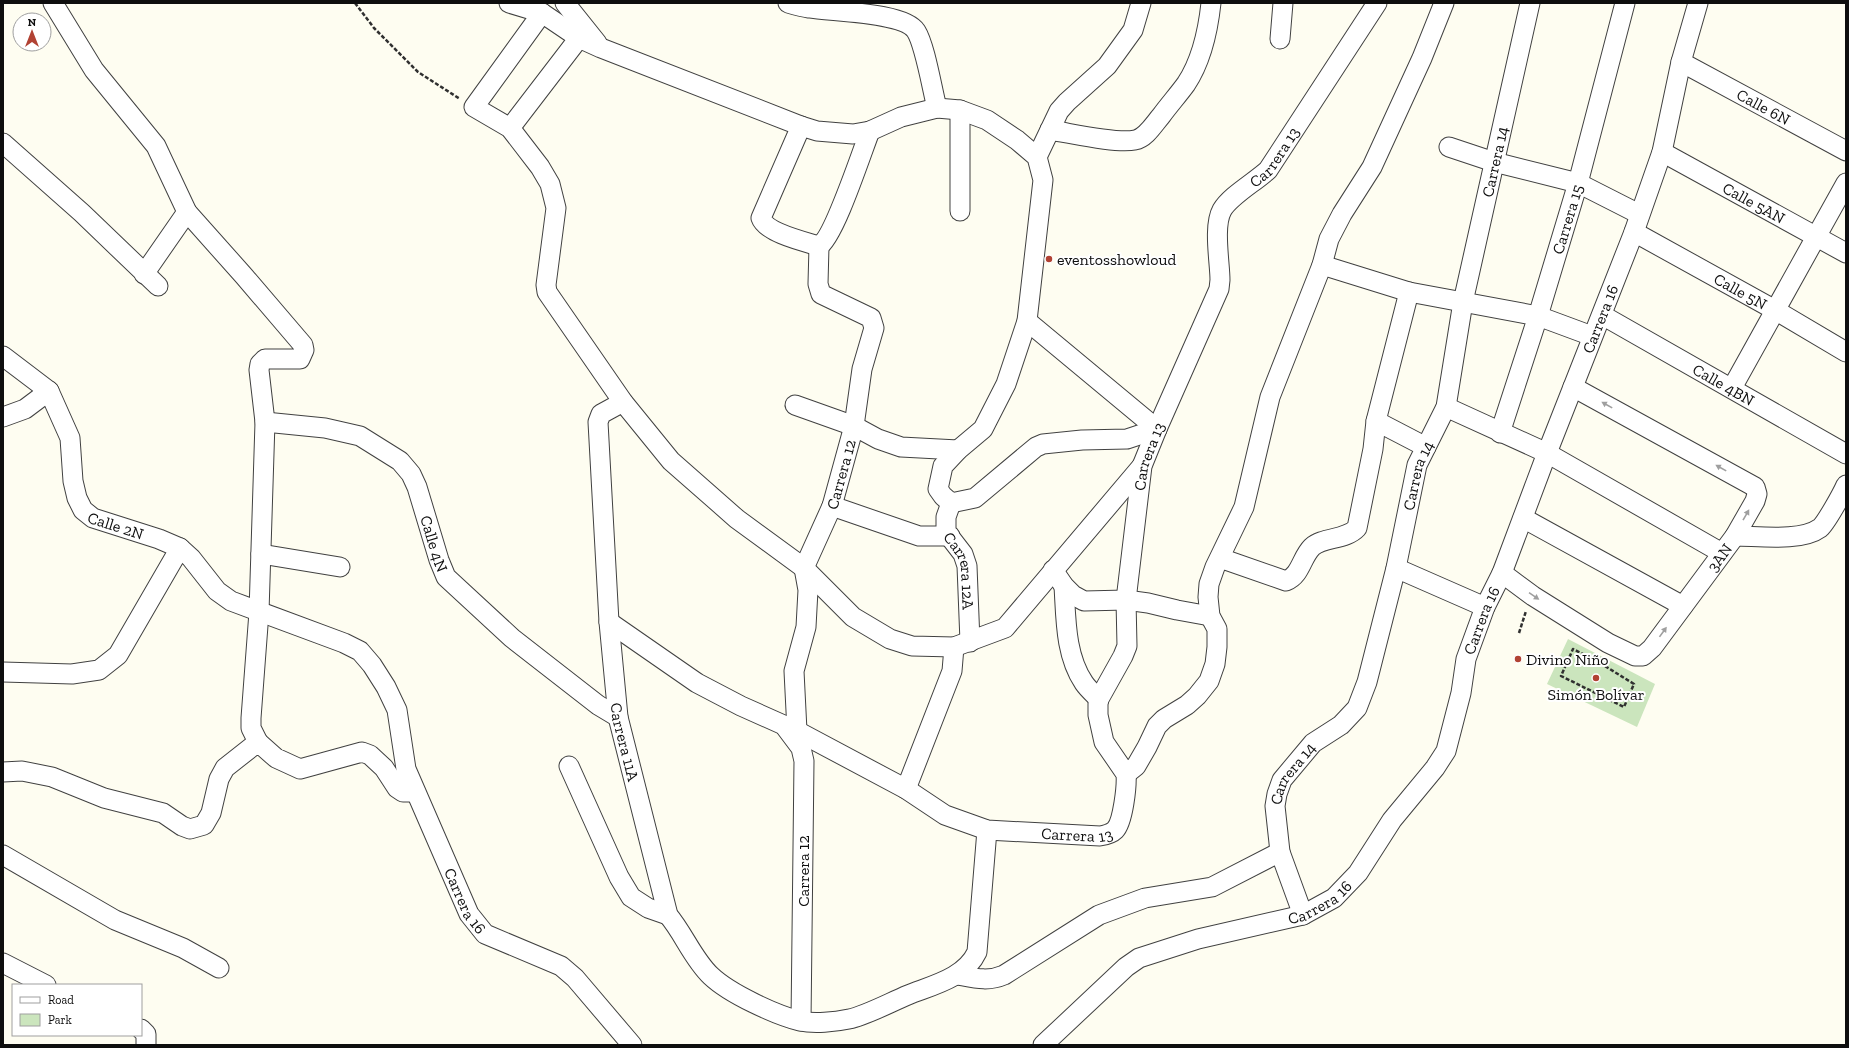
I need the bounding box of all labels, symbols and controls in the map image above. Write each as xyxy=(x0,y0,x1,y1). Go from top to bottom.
north arrow xyxy=(12,12,52,52)
text: N xyxy=(28,16,37,29)
street label: Calle 6N xyxy=(1734,84,1794,129)
street label: Carrera 13 xyxy=(1245,123,1303,191)
street label: Carrera 14 xyxy=(1477,124,1512,199)
street label: Calle 5AN xyxy=(1720,178,1789,227)
street label: Carrera 15 xyxy=(1548,182,1586,256)
place label: eventosshowloud xyxy=(1057,250,1176,269)
marker: eventosshowloud xyxy=(1044,254,1054,264)
street label: Calle 5N xyxy=(1711,269,1771,313)
street label: Carrera 16 xyxy=(1578,282,1622,356)
street label: Calle 4BN xyxy=(1689,359,1758,409)
one-way arrow xyxy=(1601,402,1613,409)
street label: Carrera 13 xyxy=(1130,419,1168,492)
street label: Carrera 12 xyxy=(822,437,859,511)
street label: Carrera 14 xyxy=(1399,437,1437,512)
one-way arrow xyxy=(1715,464,1726,471)
street label: Calle 2N xyxy=(85,507,146,543)
one-way arrow xyxy=(1743,509,1750,521)
street label: Calle 4N xyxy=(417,513,452,575)
street label: Carrera 12A xyxy=(940,528,978,611)
street label: 3AN xyxy=(1703,539,1736,575)
street label: Carrera 16 xyxy=(1459,583,1503,657)
one-way arrow xyxy=(1528,592,1539,600)
one-way arrow xyxy=(1659,627,1667,638)
place label: Divino Niño xyxy=(1526,650,1609,669)
marker: Divino Niño xyxy=(1513,654,1523,664)
marker: Simón Bolívar xyxy=(1591,673,1601,683)
place label: Simón Bolívar xyxy=(1548,685,1645,704)
street label: Carrera 11A xyxy=(607,702,643,784)
street label: Carrera 14 xyxy=(1266,738,1319,806)
street label: Carrera 13 xyxy=(1041,823,1115,846)
street label: Carrera 12 xyxy=(794,835,813,907)
street label: Carrera 16 xyxy=(441,865,490,937)
street label: Carrera 16 xyxy=(1286,876,1356,928)
legend xyxy=(12,984,142,1036)
text: Road xyxy=(48,993,74,1007)
text: Park xyxy=(48,1013,73,1027)

